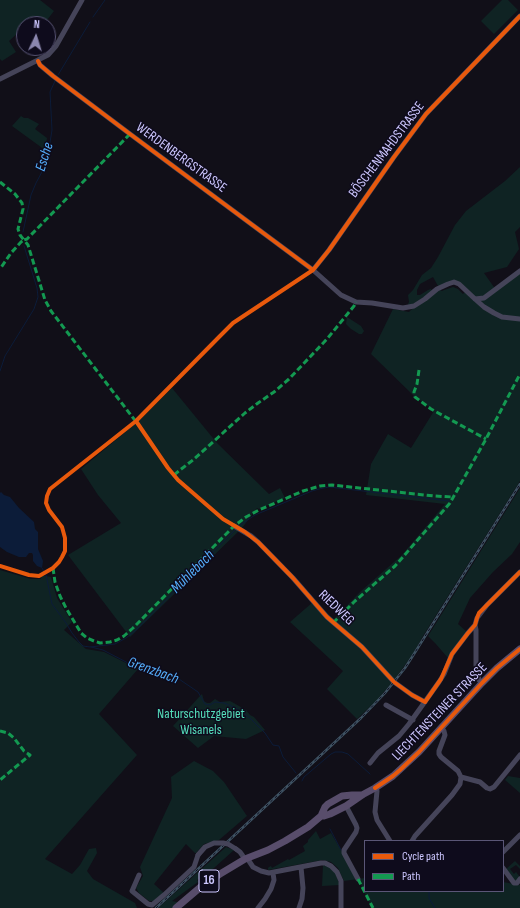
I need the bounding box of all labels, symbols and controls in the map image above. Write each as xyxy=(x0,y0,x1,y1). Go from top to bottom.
north arrow xyxy=(16,16,56,56)
text: N xyxy=(33,18,40,31)
street label: BÖSCHENMAHDSTRASSE xyxy=(346,99,428,201)
street label: WERDENBERGSTRASSE xyxy=(132,119,230,197)
water label: Esche xyxy=(32,140,58,174)
water label: Mühlebach xyxy=(168,547,218,597)
street label: RIEDWEG xyxy=(314,587,358,629)
water label: Grenzbach xyxy=(125,653,181,689)
street label: LIECHTENSTEINER STRASSE xyxy=(389,660,491,764)
park label: Naturschutzgebiet Wisanels xyxy=(157,706,245,738)
legend xyxy=(364,840,504,892)
text: Cycle path xyxy=(402,849,444,864)
text: Path xyxy=(402,869,420,884)
road number: 16 xyxy=(199,870,219,892)

